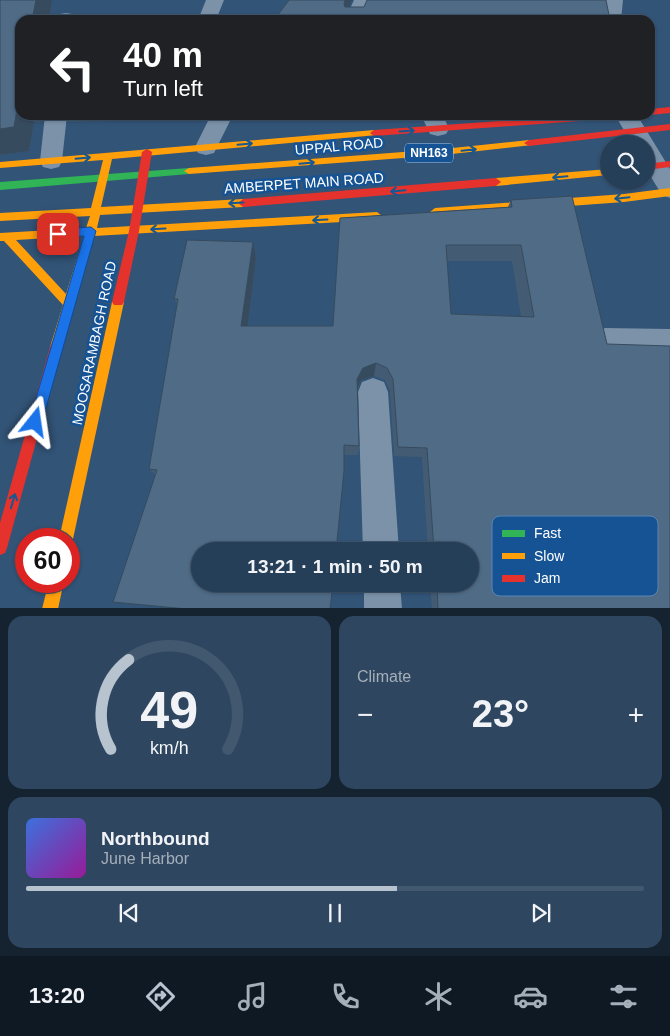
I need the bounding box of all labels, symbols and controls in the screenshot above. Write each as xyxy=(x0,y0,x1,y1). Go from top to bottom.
icon: left xyxy=(40,35,105,100)
text: 40 m xyxy=(123,35,203,74)
text: Turn left xyxy=(123,76,203,101)
one-way arrow xyxy=(399,126,415,136)
street label: UPPAL ROAD xyxy=(294,134,384,158)
map controls xyxy=(600,135,655,190)
button: search xyxy=(600,135,655,190)
one-way arrow xyxy=(237,139,253,148)
road number: NH163 xyxy=(405,144,453,162)
one-way arrow xyxy=(460,145,476,154)
one-way arrow xyxy=(75,153,91,163)
one-way arrow xyxy=(298,158,314,168)
street label: AMBERPET MAIN ROAD xyxy=(224,169,384,197)
one-way arrow xyxy=(553,173,569,182)
one-way arrow xyxy=(391,187,407,196)
one-way arrow xyxy=(614,193,630,203)
one-way arrow xyxy=(229,199,245,208)
pin xyxy=(37,213,79,255)
one-way arrow xyxy=(312,215,328,224)
icon: arrive xyxy=(44,220,72,248)
one-way arrow xyxy=(150,225,166,234)
street label: MOOSARAMBAGH ROAD xyxy=(69,260,119,426)
position arrow xyxy=(8,395,60,447)
one-way arrow xyxy=(9,494,18,510)
legend xyxy=(492,516,658,596)
text: Fast xyxy=(534,525,561,541)
speed limit sign: 60 xyxy=(15,528,80,593)
text: Slow xyxy=(534,548,565,564)
text: 13:21 · 1 min · 50 m xyxy=(247,556,423,577)
text: Jam xyxy=(534,570,560,586)
text: Climate xyxy=(357,668,411,685)
text: 49 xyxy=(141,681,198,739)
text: 23° xyxy=(472,693,529,735)
text: − xyxy=(357,699,373,730)
text: + xyxy=(628,699,644,730)
text: km/h xyxy=(150,738,189,758)
text: Northbound xyxy=(101,828,210,849)
text: June Harbor xyxy=(101,850,189,867)
icon: previous xyxy=(115,899,143,927)
icon: pause xyxy=(321,899,349,927)
icon: next xyxy=(527,899,555,927)
icon: directions xyxy=(143,979,178,1014)
icon: music xyxy=(235,979,270,1014)
icon: phone xyxy=(328,979,363,1014)
icon: climate xyxy=(421,979,456,1014)
icon: car xyxy=(513,979,548,1014)
icon: filters xyxy=(606,979,641,1014)
text: 13:20 xyxy=(29,983,85,1008)

